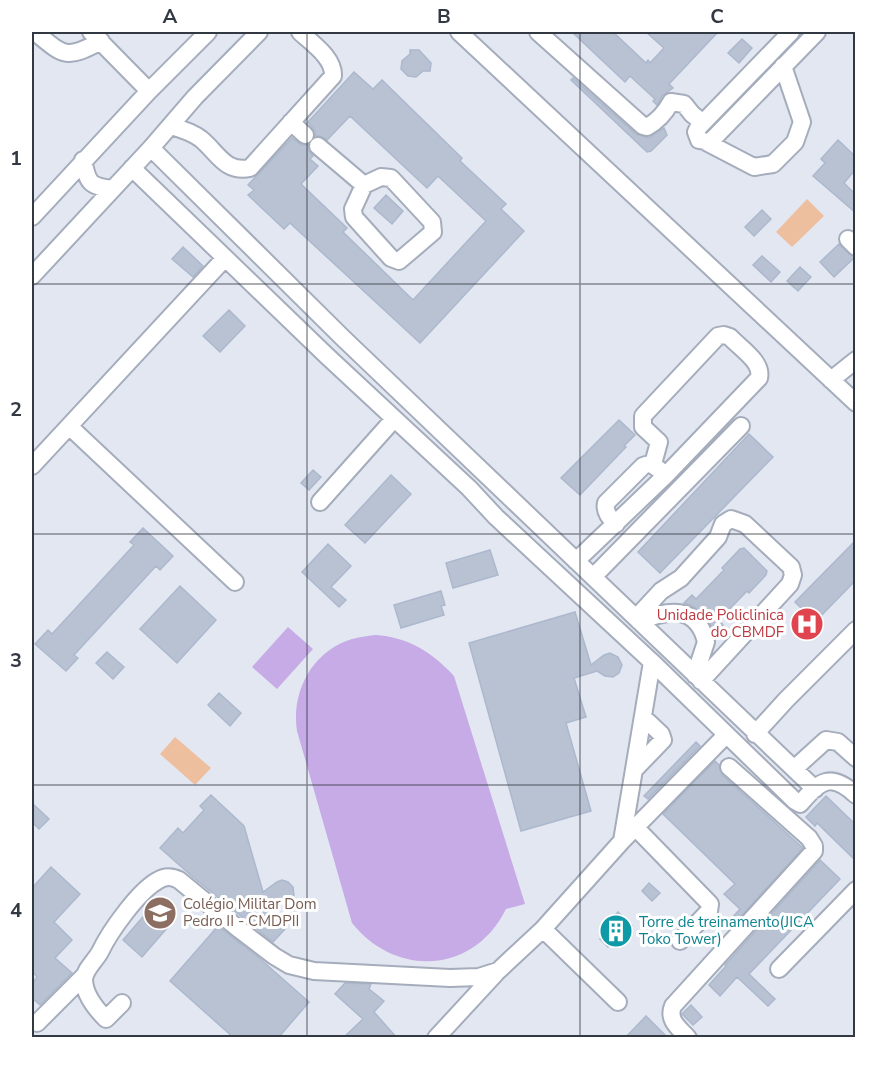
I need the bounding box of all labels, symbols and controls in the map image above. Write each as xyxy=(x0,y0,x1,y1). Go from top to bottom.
text: A xyxy=(163,3,178,30)
text: B xyxy=(437,3,451,30)
text: C xyxy=(710,3,724,30)
text: 1 xyxy=(10,145,22,172)
text: 2 xyxy=(10,396,22,423)
place label: Unidade Policlinica do CBMDF xyxy=(657,605,784,642)
hospital icon: Unidade Policlinica do CBMDF xyxy=(789,606,825,642)
text: 3 xyxy=(10,647,22,674)
place label: Colégio Militar Dom Pedro II - CMDPII xyxy=(183,894,317,931)
school or university icon: Colégio Militar Dom Pedro II - CMDPII xyxy=(142,895,178,931)
text: 4 xyxy=(10,897,22,924)
place label: Torre de treinamento(JICA Toko Tower) xyxy=(639,912,814,949)
building icon: Torre de treinamento(JICA Toko Tower) xyxy=(598,913,634,949)

